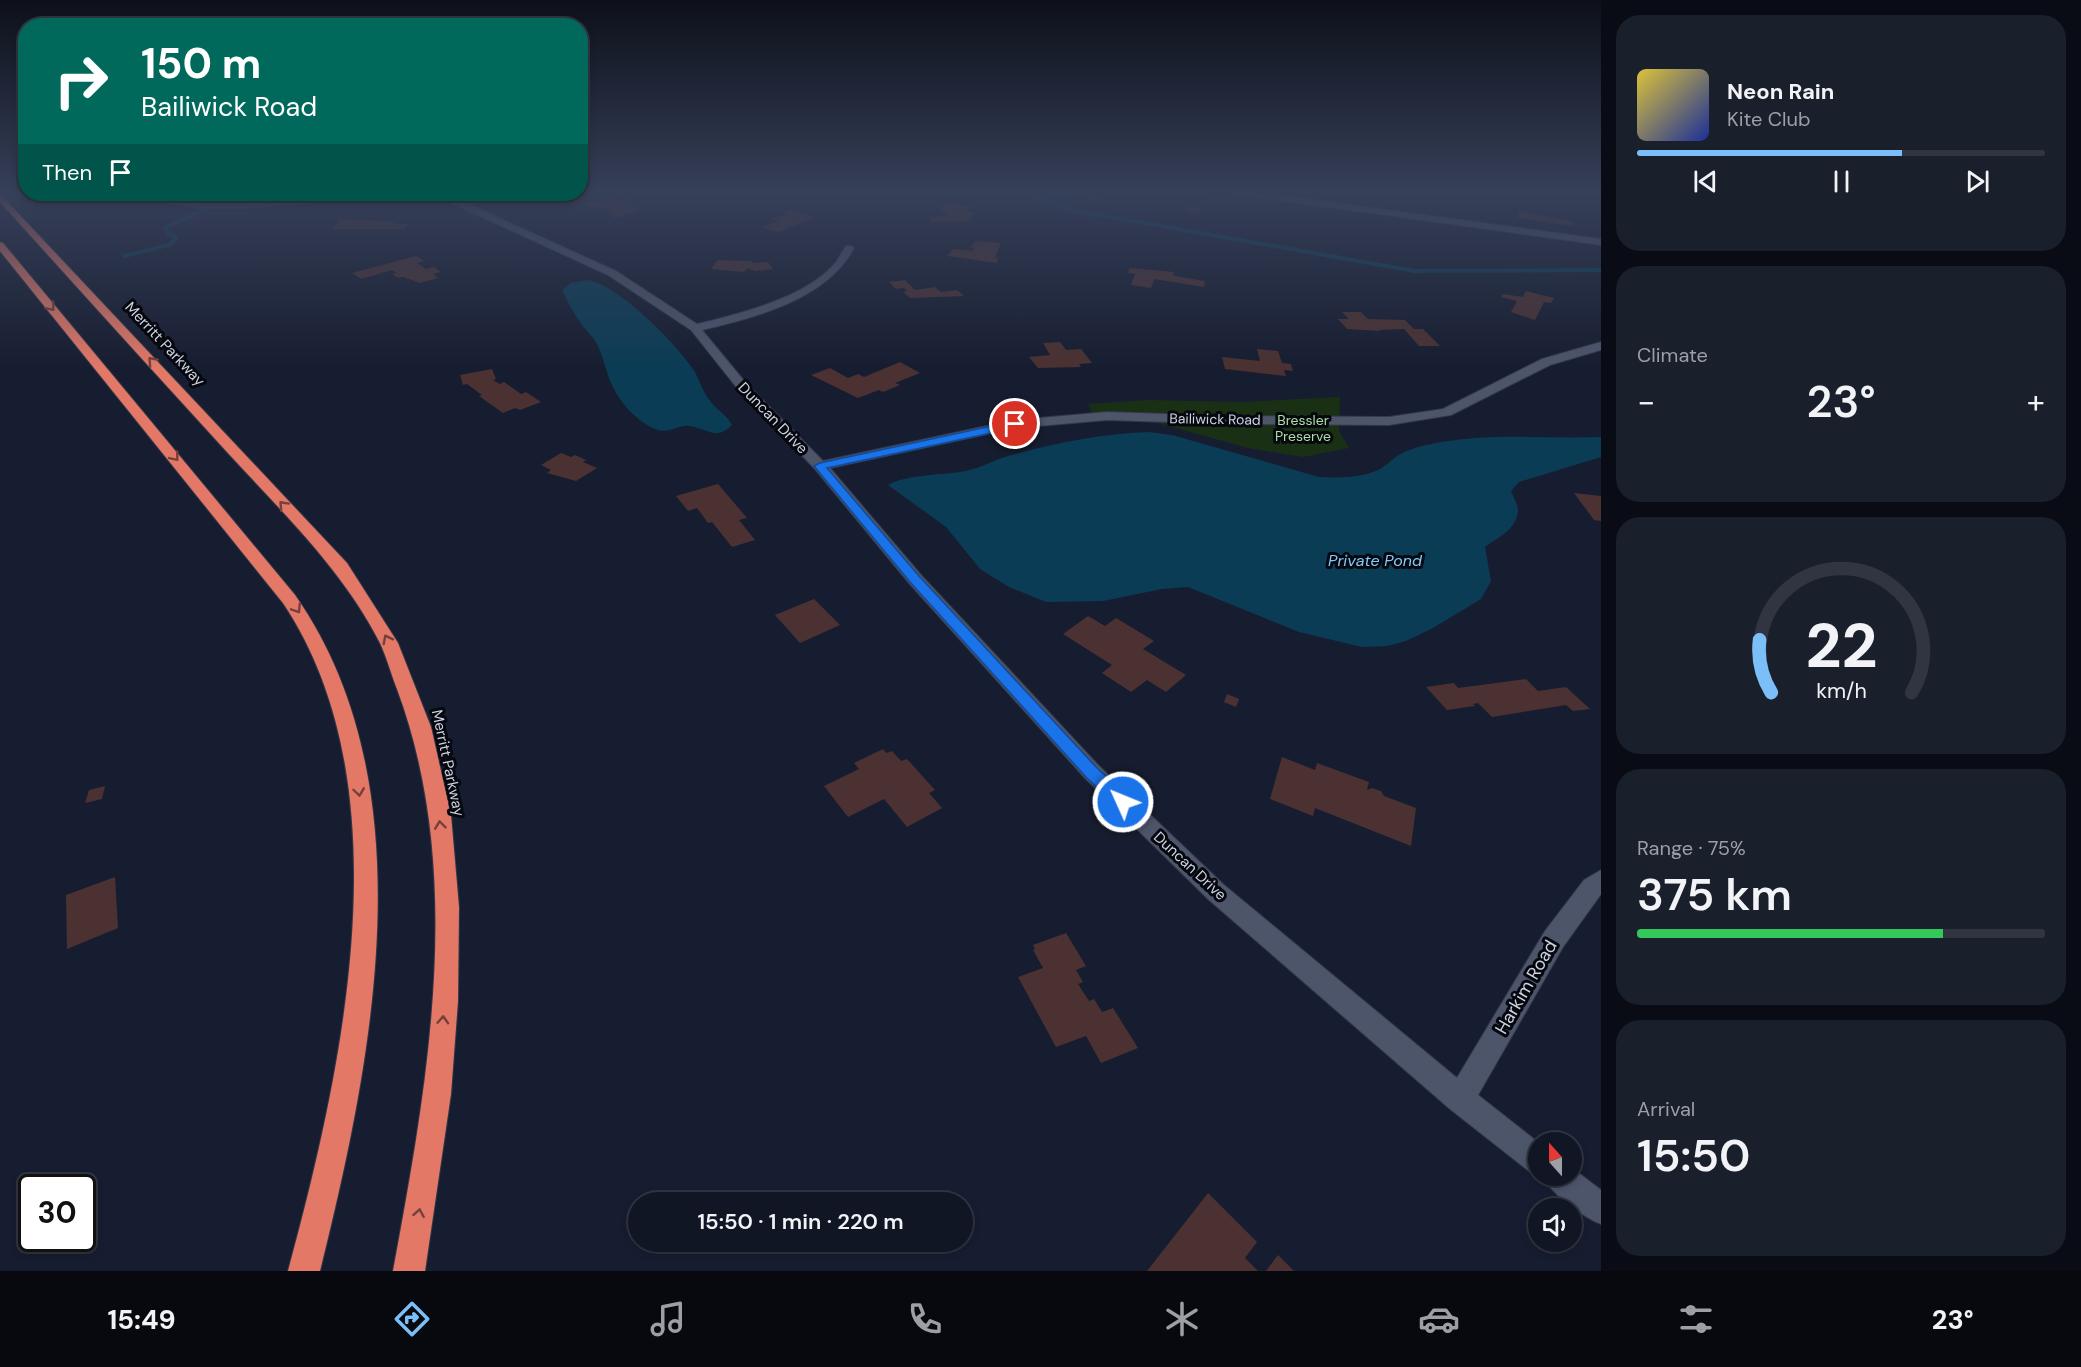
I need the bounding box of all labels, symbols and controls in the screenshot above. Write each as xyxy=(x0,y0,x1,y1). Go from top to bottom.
text: 150 m xyxy=(141,36,261,91)
icon: right xyxy=(42,42,120,120)
text: Neon Rain xyxy=(1727,77,1834,106)
text: Bailiwick Road xyxy=(141,89,317,124)
text: Kite Club xyxy=(1727,106,1811,132)
icon: arrive xyxy=(104,156,137,189)
text: Then xyxy=(42,158,92,187)
icon: previous xyxy=(1689,165,1722,198)
icon: pause xyxy=(1825,165,1858,198)
icon: next xyxy=(1961,165,1994,198)
street label: Merritt Parkway xyxy=(121,297,210,391)
one-way arrow xyxy=(43,300,54,311)
text: Climate xyxy=(1637,342,1708,368)
one-way arrow xyxy=(148,358,159,369)
text: 23° xyxy=(1807,372,1876,431)
street label: Duncan Drive xyxy=(734,378,812,458)
text: − xyxy=(1637,380,1655,423)
text: + xyxy=(2027,380,2045,423)
pin xyxy=(989,398,1040,449)
icon: arrive xyxy=(998,407,1031,440)
street label: Bailiwick Road xyxy=(1169,409,1261,429)
park label: Bressler Preserve xyxy=(1275,411,1331,445)
one-way arrow xyxy=(168,450,179,461)
one-way arrow xyxy=(279,501,290,512)
water label: Private Pond xyxy=(1328,550,1423,571)
one-way arrow xyxy=(289,603,300,614)
text: 22 xyxy=(1805,605,1877,686)
one-way arrow xyxy=(383,634,394,645)
text: km/h xyxy=(1816,677,1866,705)
street label: Merritt Parkway xyxy=(427,708,469,819)
position arrow xyxy=(1091,770,1155,834)
one-way arrow xyxy=(352,788,364,797)
one-way arrow xyxy=(434,821,447,830)
street label: Duncan Drive xyxy=(1149,827,1231,905)
text: Range · 75% xyxy=(1637,835,1746,861)
text: 375 km xyxy=(1637,865,1792,924)
street label: Harkim Road xyxy=(1489,936,1563,1038)
one-way arrow xyxy=(436,1015,449,1024)
text: Arrival xyxy=(1637,1096,1695,1122)
text: 15:50 xyxy=(1637,1126,1750,1185)
north arrow xyxy=(1528,1132,1582,1186)
map controls xyxy=(1528,1132,1582,1252)
speed limit sign: 30 xyxy=(18,1174,96,1252)
button: sound xyxy=(1528,1198,1582,1252)
text: 15:50 · 1 min · 220 m xyxy=(697,1207,904,1236)
one-way arrow xyxy=(412,1209,425,1219)
icon: directions xyxy=(391,1298,433,1340)
icon: music xyxy=(647,1298,689,1340)
icon: phone xyxy=(904,1298,946,1340)
icon: climate xyxy=(1161,1298,1203,1340)
icon: car xyxy=(1418,1298,1460,1340)
icon: filters xyxy=(1675,1298,1717,1340)
text: 15:49 xyxy=(107,1302,176,1337)
text: 23° xyxy=(1932,1302,1974,1337)

